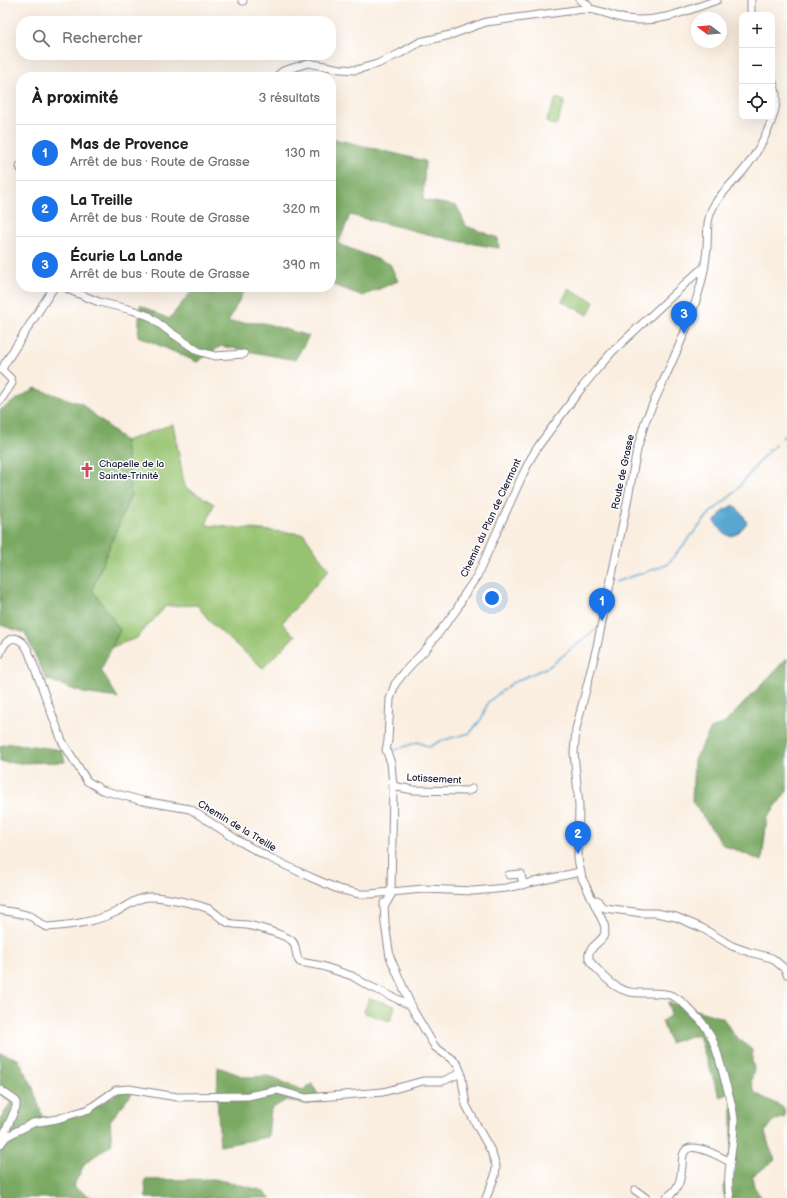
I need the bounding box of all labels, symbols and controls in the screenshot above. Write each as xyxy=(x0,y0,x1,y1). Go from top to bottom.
north arrow xyxy=(691,12,727,48)
map controls xyxy=(739,12,775,120)
button: + xyxy=(739,12,775,48)
search box xyxy=(16,16,336,60)
icon: search xyxy=(30,27,52,49)
text: Rechercher xyxy=(62,29,142,48)
button: − xyxy=(739,48,775,84)
button: locate xyxy=(739,84,775,120)
text: À proximité xyxy=(32,88,118,108)
text: 3 résultats xyxy=(258,90,320,106)
text: Mas de Provence xyxy=(70,135,188,154)
text: 1 xyxy=(42,145,48,161)
text: 130 m xyxy=(285,145,320,161)
text: Arrêt de bus · Route de Grasse xyxy=(70,154,250,170)
text: La Treille xyxy=(70,191,133,210)
text: 2 xyxy=(41,201,49,217)
text: 320 m xyxy=(282,201,320,217)
text: Arrêt de bus · Route de Grasse xyxy=(70,210,250,226)
text: Écurie La Lande xyxy=(70,247,183,266)
text: 3 xyxy=(41,257,49,273)
text: 390 m xyxy=(283,257,320,273)
text: Arrêt de bus · Route de Grasse xyxy=(70,266,250,282)
pin: 3 xyxy=(671,301,697,334)
street label: Route de Grasse xyxy=(609,433,637,511)
street label: Chemin du Plan de Clermont xyxy=(458,457,524,579)
place label: Chapelle de la Sainte-Trinité xyxy=(99,458,165,482)
church icon: Chapelle de la Sainte-Trinité xyxy=(78,461,96,479)
your location xyxy=(482,588,502,608)
pin: 1 xyxy=(589,588,615,621)
street label: Lotissement xyxy=(406,772,462,786)
street label: Chemin de la Treille xyxy=(195,798,279,854)
pin: 2 xyxy=(565,821,591,854)

